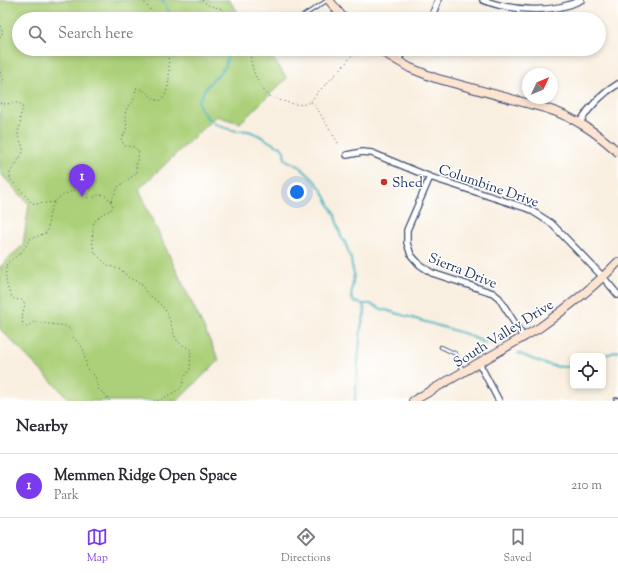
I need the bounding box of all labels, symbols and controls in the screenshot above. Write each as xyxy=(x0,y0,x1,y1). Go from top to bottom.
search box xyxy=(12,12,606,56)
icon: search xyxy=(26,23,48,45)
text: Search here xyxy=(58,24,133,45)
north arrow xyxy=(522,68,558,104)
street label: Columbine Drive xyxy=(436,160,541,213)
pin: 1 xyxy=(69,164,95,197)
place label: Shed xyxy=(392,174,423,194)
marker: Shed xyxy=(379,177,389,187)
your location xyxy=(287,182,307,202)
street label: Sierra Drive xyxy=(425,249,500,295)
street label: South Valley Drive xyxy=(450,296,558,374)
map controls xyxy=(570,353,606,389)
button: locate xyxy=(570,353,606,389)
text: Nearby xyxy=(16,415,68,439)
text: Memmen Ridge Open Space xyxy=(54,466,237,487)
text: 1 xyxy=(27,477,31,495)
text: 210 m xyxy=(571,477,602,495)
text: Park xyxy=(54,487,79,505)
tab: Map xyxy=(86,526,108,566)
tab: Directions xyxy=(281,526,331,566)
tab: Saved xyxy=(503,526,532,566)

